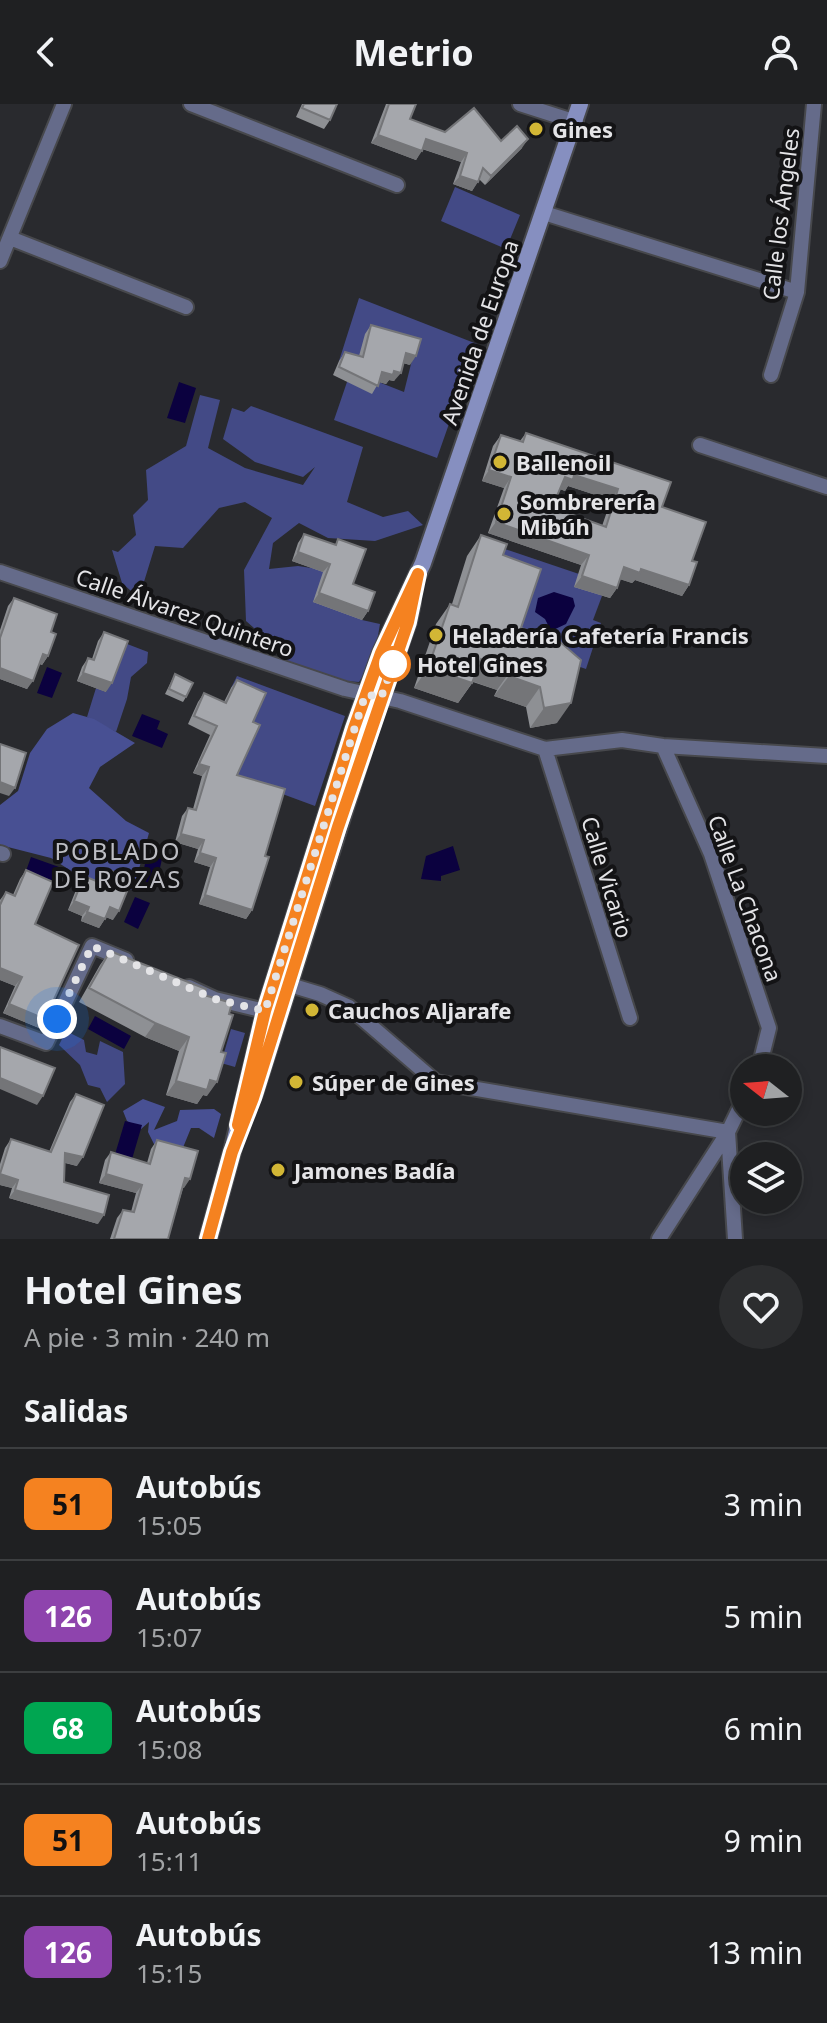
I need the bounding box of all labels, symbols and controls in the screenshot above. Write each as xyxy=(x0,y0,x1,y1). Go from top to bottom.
text: Metrio xyxy=(353,28,474,77)
icon: back xyxy=(24,30,68,74)
icon: person xyxy=(759,30,803,74)
place label: Gines xyxy=(552,114,613,144)
marker: Gines xyxy=(527,120,545,138)
street label: Calle los Ángeles xyxy=(755,126,805,302)
street label: Avenida de Europa xyxy=(433,235,525,429)
place label: Ballenoil xyxy=(516,447,611,477)
marker: Ballenoil xyxy=(491,453,509,471)
place label: Sombrerería Mibúh xyxy=(520,486,656,541)
marker: Sombrerería Mibúh xyxy=(495,505,513,523)
street label: Calle Álvarez Quintero xyxy=(72,561,298,663)
place label: Heladería Cafetería Francis xyxy=(452,620,749,650)
marker: Heladería Cafetería Francis xyxy=(427,626,445,644)
marker: Hotel Gines xyxy=(376,647,410,681)
place label: Hotel Gines xyxy=(417,649,544,679)
street label: Calle La Chacona xyxy=(702,811,790,985)
street label: Calle Vicario xyxy=(575,813,641,941)
district label: POBLADO DE ROZAS xyxy=(54,834,182,895)
place label: Cauchos Aljarafe xyxy=(328,995,512,1025)
your location xyxy=(37,999,77,1039)
marker: Cauchos Aljarafe xyxy=(303,1001,321,1019)
north arrow xyxy=(730,1054,802,1126)
map controls xyxy=(730,1054,802,1214)
place label: Súper de Gines xyxy=(312,1067,475,1097)
marker: Súper de Gines xyxy=(287,1073,305,1091)
button: layers xyxy=(730,1142,802,1214)
place label: Jamones Badía xyxy=(292,1155,455,1185)
marker: Jamones Badía xyxy=(269,1161,287,1179)
text: Hotel Gines xyxy=(24,1263,243,1315)
button: heart xyxy=(719,1265,803,1349)
text: A pie · 3 min · 240 m xyxy=(24,1319,270,1355)
text: Salidas xyxy=(24,1390,128,1431)
text: Autobús xyxy=(136,1466,262,1507)
text: 3 min xyxy=(724,1484,803,1525)
text: 51 xyxy=(52,1485,84,1523)
text: 15:05 xyxy=(136,1507,202,1543)
text: Autobús xyxy=(136,1578,262,1619)
text: 5 min xyxy=(724,1596,803,1637)
text: 126 xyxy=(44,1597,92,1635)
text: 15:07 xyxy=(136,1619,202,1655)
text: Autobús xyxy=(136,1690,262,1731)
text: 6 min xyxy=(724,1708,803,1749)
text: 68 xyxy=(52,1709,84,1747)
text: 15:08 xyxy=(136,1731,202,1767)
text: Autobús xyxy=(136,1802,262,1843)
text: 9 min xyxy=(724,1820,803,1861)
text: 51 xyxy=(52,1821,84,1859)
text: 15:11 xyxy=(136,1843,202,1879)
text: Autobús xyxy=(136,1914,262,1955)
text: 13 min xyxy=(707,1932,803,1973)
text: 126 xyxy=(44,1933,92,1971)
text: 15:15 xyxy=(136,1955,202,1991)

